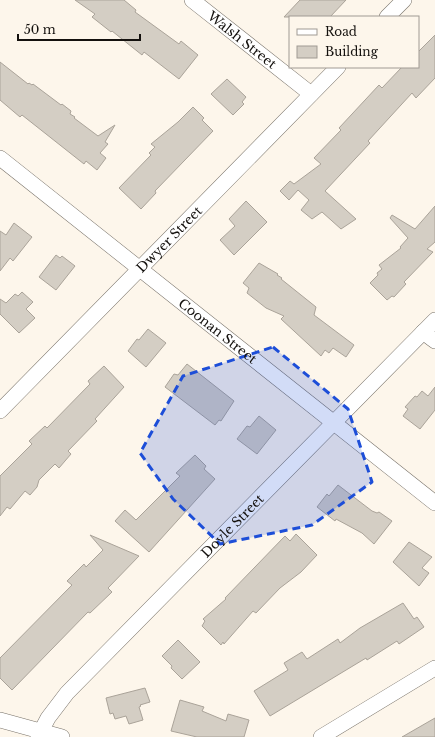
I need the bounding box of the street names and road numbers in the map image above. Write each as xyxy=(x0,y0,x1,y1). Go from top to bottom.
street label: Walsh Street xyxy=(203,7,280,73)
street label: Dwyer Street xyxy=(133,202,206,276)
street label: Coonan Street xyxy=(175,295,260,368)
street label: Doyle Street xyxy=(197,491,268,561)

